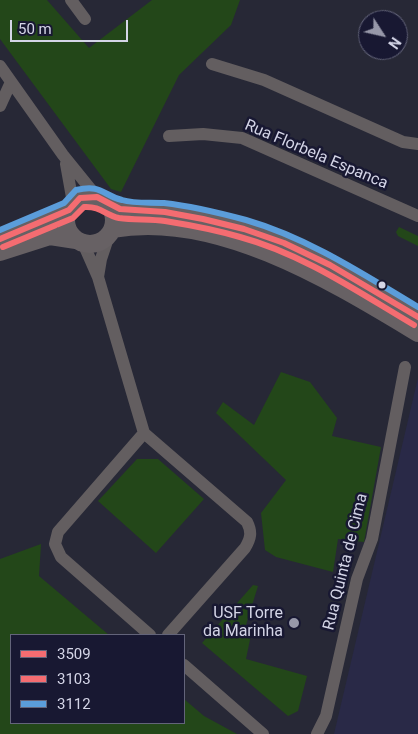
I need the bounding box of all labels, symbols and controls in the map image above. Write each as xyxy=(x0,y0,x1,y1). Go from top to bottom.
scale bar xyxy=(12,10,130,42)
north arrow xyxy=(358,10,408,60)
text: 50 m xyxy=(18,20,52,38)
text: N xyxy=(385,34,404,52)
street label: Rua Florbela Espanca xyxy=(242,116,390,194)
unlabelled marker xyxy=(377,280,387,290)
street label: Rua Quinta de Cima xyxy=(320,492,372,632)
place label: USF Torre da Marinha xyxy=(203,604,283,642)
marker: USF Torre da Marinha xyxy=(287,616,301,630)
legend xyxy=(10,634,185,724)
text: 3509 xyxy=(57,645,91,663)
text: 3103 xyxy=(57,670,91,688)
text: 3112 xyxy=(57,695,91,713)

